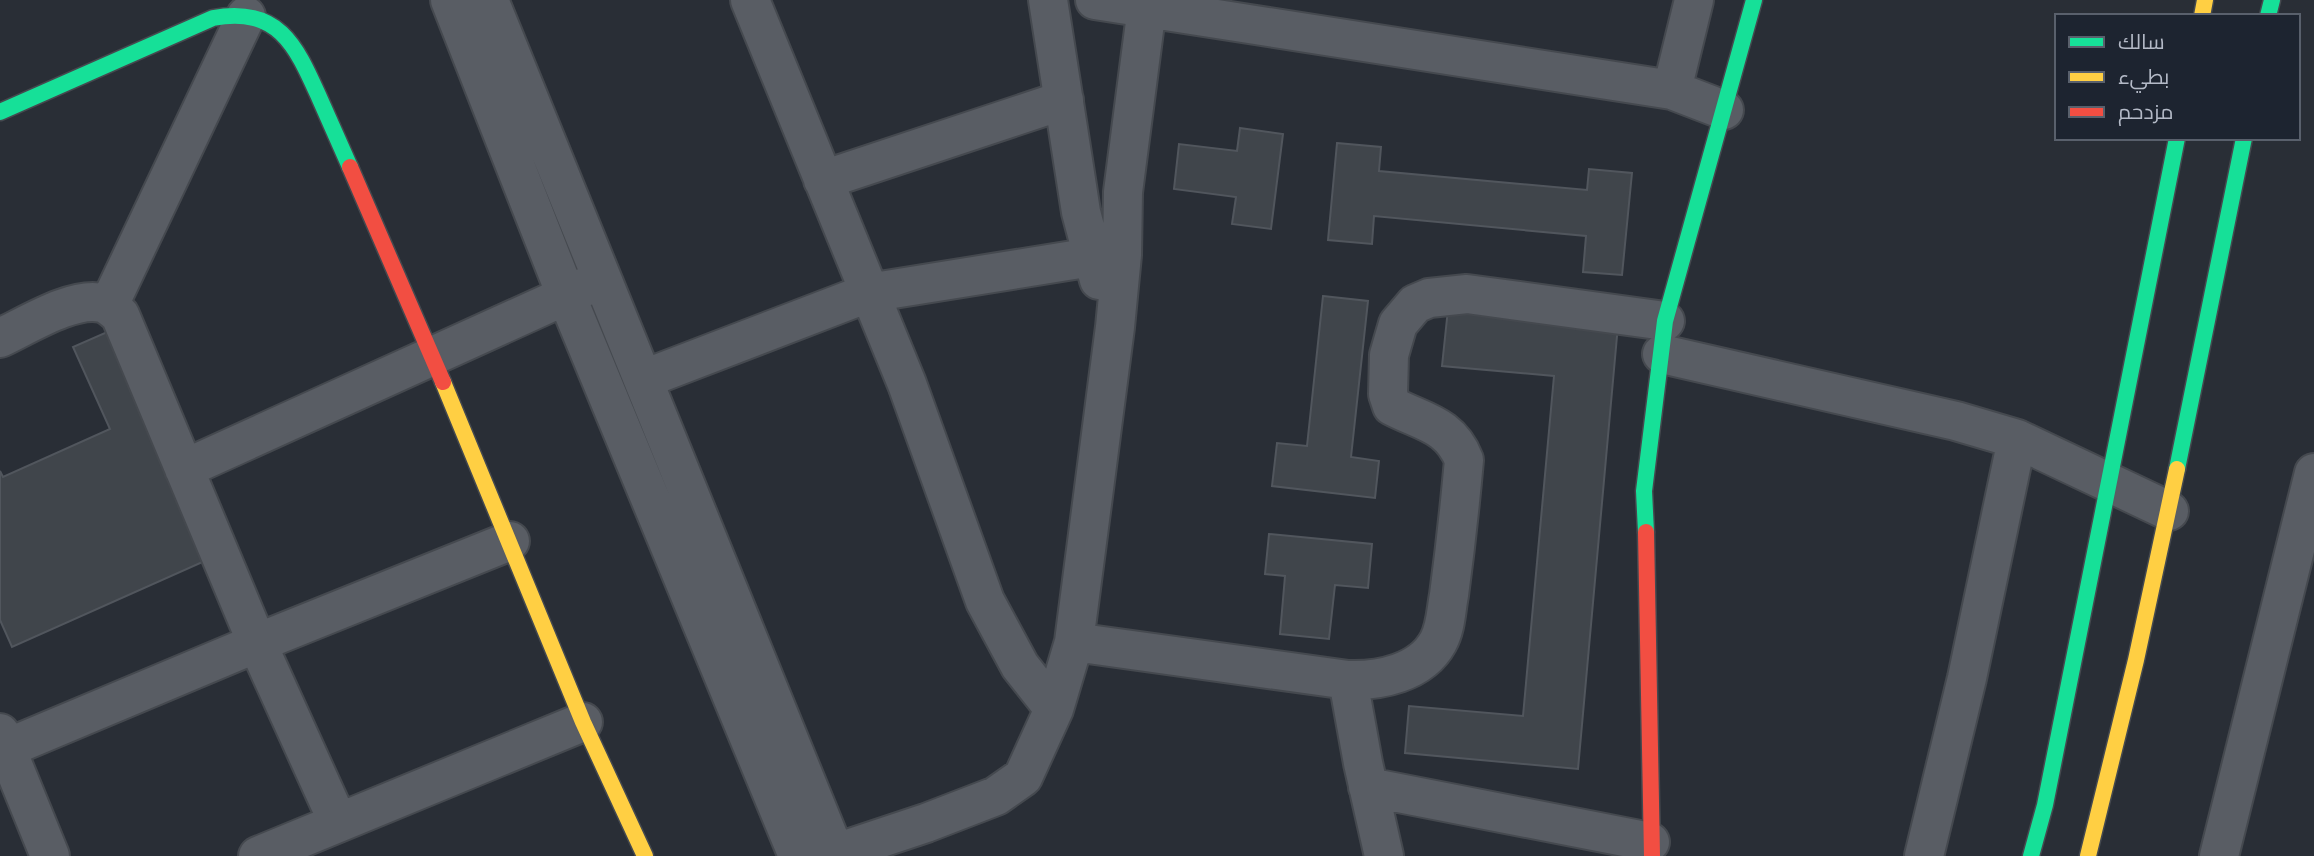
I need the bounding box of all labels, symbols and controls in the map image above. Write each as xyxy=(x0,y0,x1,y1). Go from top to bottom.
legend xyxy=(2055,14,2300,140)
text: سالك xyxy=(2118,27,2165,55)
text: بطيء xyxy=(2118,62,2169,93)
text: مزدحم xyxy=(2118,97,2173,126)

